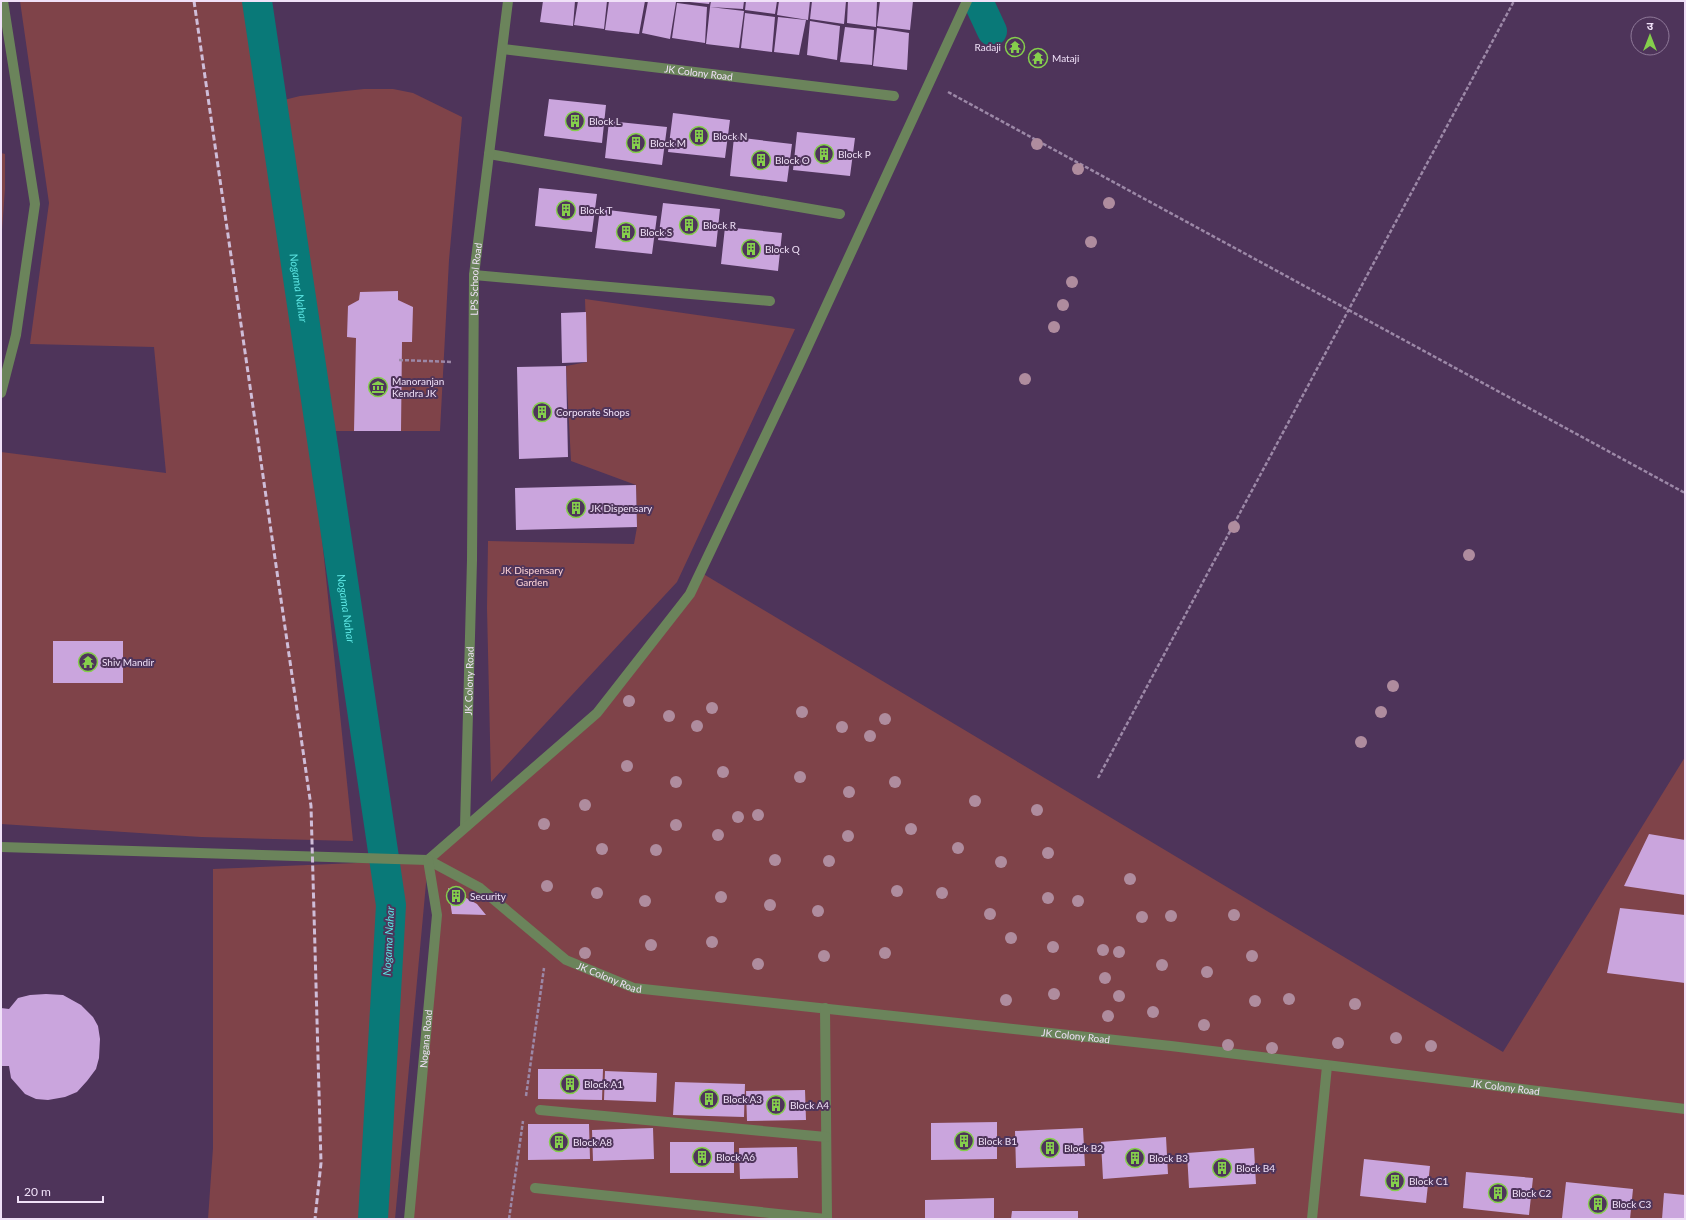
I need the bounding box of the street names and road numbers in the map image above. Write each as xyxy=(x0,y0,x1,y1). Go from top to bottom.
street label: JK Colony Road xyxy=(664,62,734,83)
street label: LPS School Road xyxy=(468,242,484,316)
street label: JK Colony Road xyxy=(462,646,476,716)
street label: JK Colony Road xyxy=(575,959,642,995)
street label: Nogana Road xyxy=(417,1009,434,1069)
street label: JK Colony Road xyxy=(1041,1026,1111,1045)
street label: JK Colony Road xyxy=(1471,1077,1541,1097)

